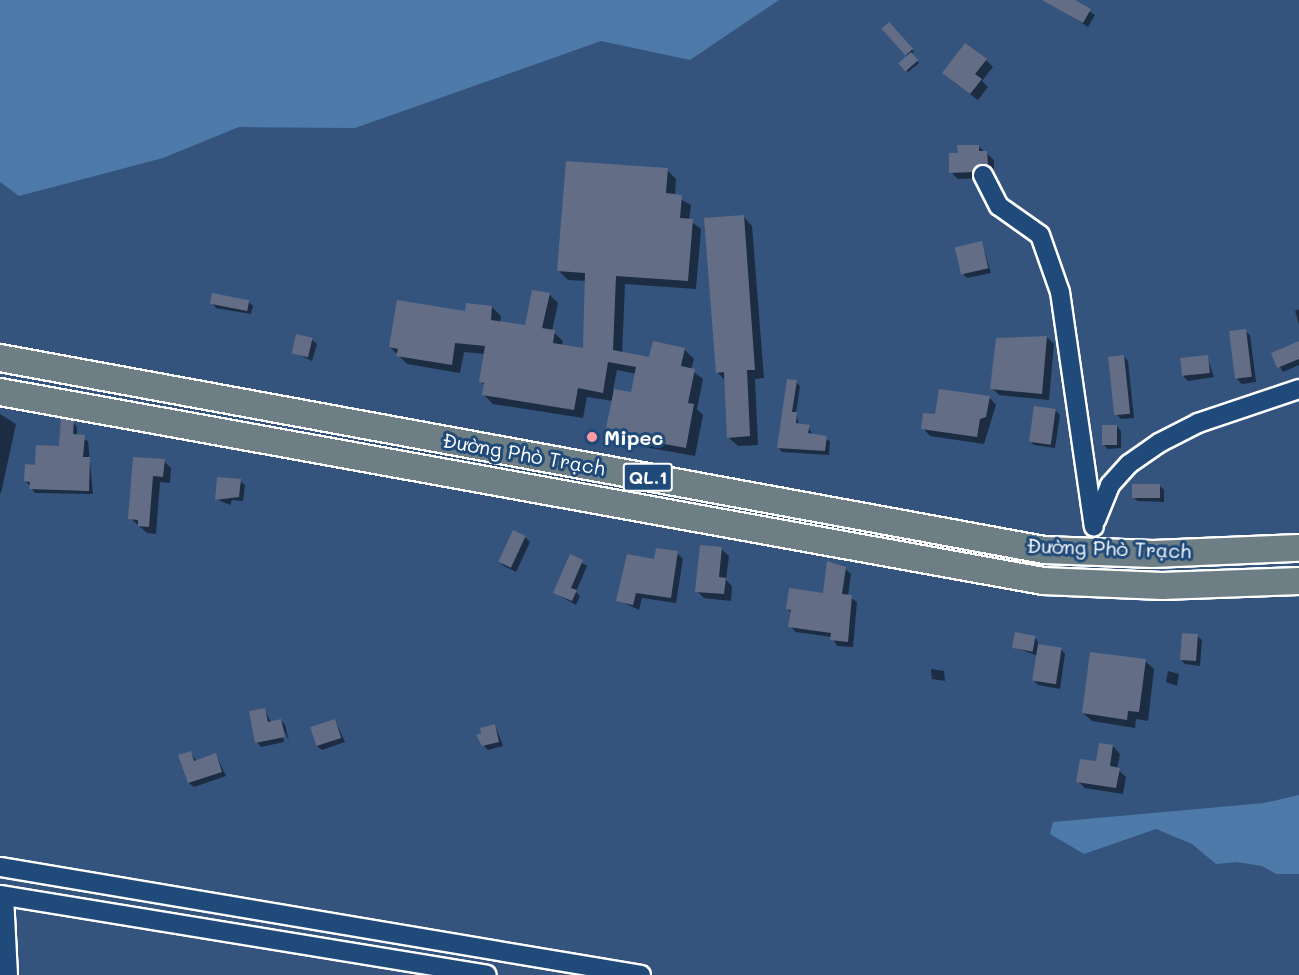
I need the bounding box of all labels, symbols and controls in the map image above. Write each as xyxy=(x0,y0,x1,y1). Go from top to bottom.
place label: Mipec xyxy=(604,425,663,449)
street label: Đường Phò Trạch xyxy=(441,428,607,480)
marker: Mipec xyxy=(585,430,599,444)
road number: QL.1 xyxy=(622,462,674,492)
street label: Đường Phò Trạch xyxy=(1026,533,1192,563)

